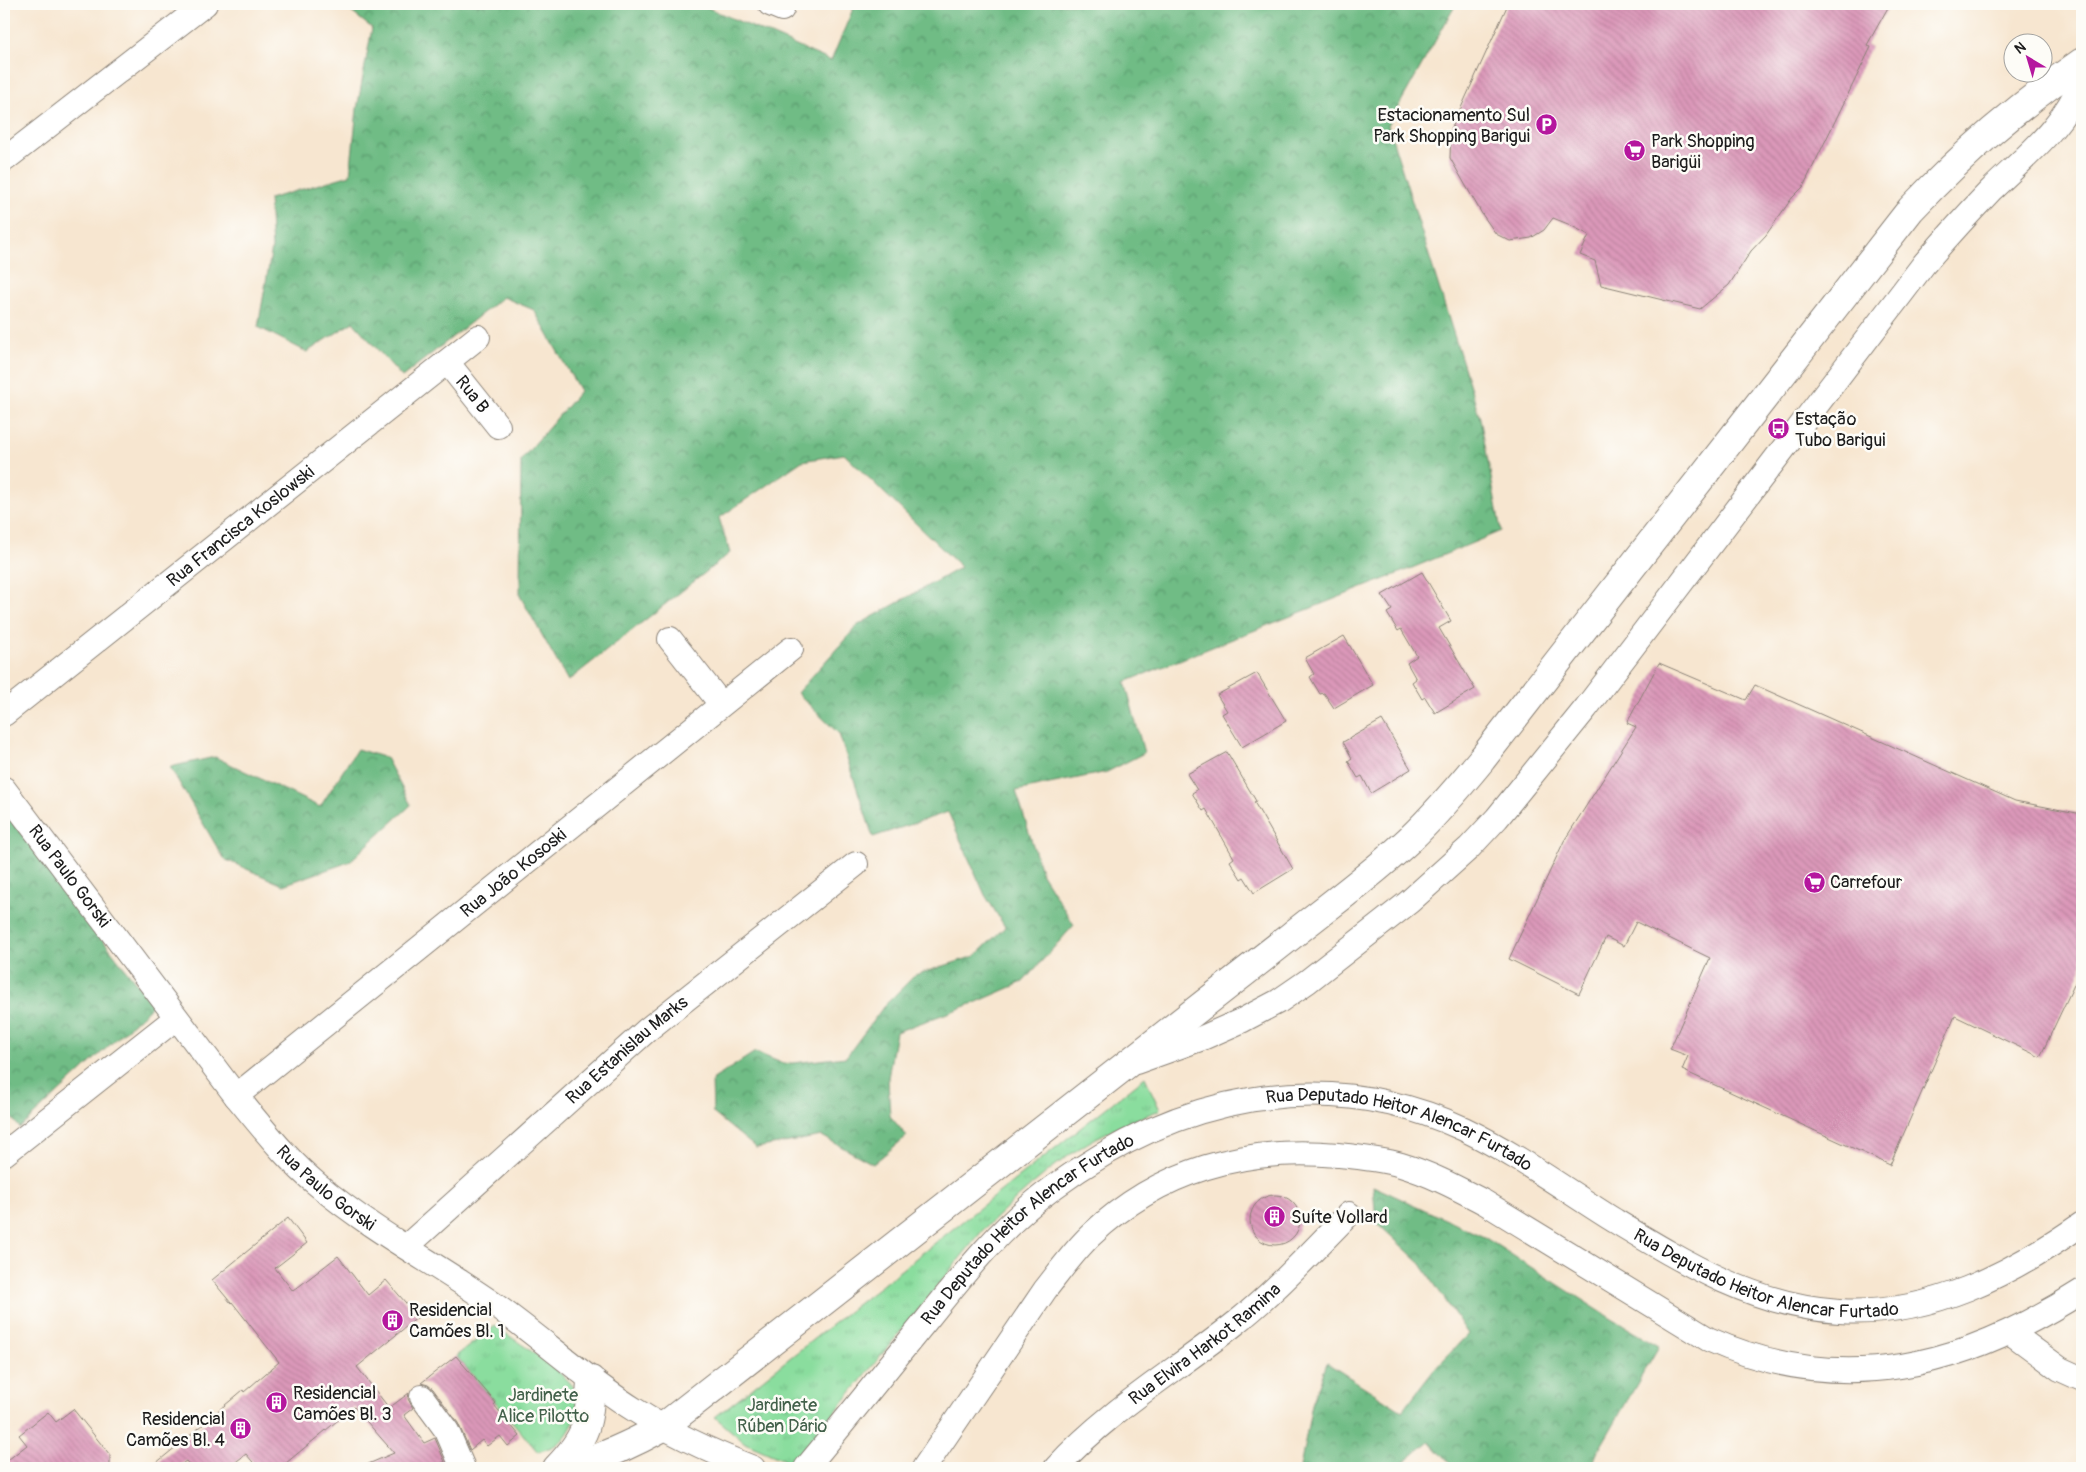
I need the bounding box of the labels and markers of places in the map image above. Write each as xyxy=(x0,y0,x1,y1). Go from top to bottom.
place label: Estacionamento Sul Park Shopping Barigui xyxy=(1373,104,1530,148)
parking icon: Estacionamento Sul Park Shopping Barigui xyxy=(1534,113,1558,137)
place label: Park Shopping Barigüi xyxy=(1651,130,1754,174)
supermarket icon: Park Shopping Barigüi xyxy=(1623,139,1647,163)
place label: Estação Tubo Barigui xyxy=(1795,408,1885,452)
bus stop icon: Estação Tubo Barigui xyxy=(1767,417,1791,441)
supermarket icon: Carrefour xyxy=(1802,870,1826,894)
place label: Carrefour xyxy=(1830,871,1903,894)
building icon: Suíte Vollard xyxy=(1263,1205,1287,1229)
place label: Suíte Vollard xyxy=(1291,1206,1388,1229)
place label: Residencial Camões Bl. 1 xyxy=(409,1299,505,1343)
building icon: Residencial Camões Bl. 1 xyxy=(381,1308,405,1332)
place label: Residencial Camões Bl. 3 xyxy=(293,1382,392,1426)
building icon: Residencial Camões Bl. 3 xyxy=(265,1391,289,1415)
place label: Residencial Camões Bl. 4 xyxy=(126,1408,226,1452)
building icon: Residencial Camões Bl. 4 xyxy=(229,1417,253,1441)

